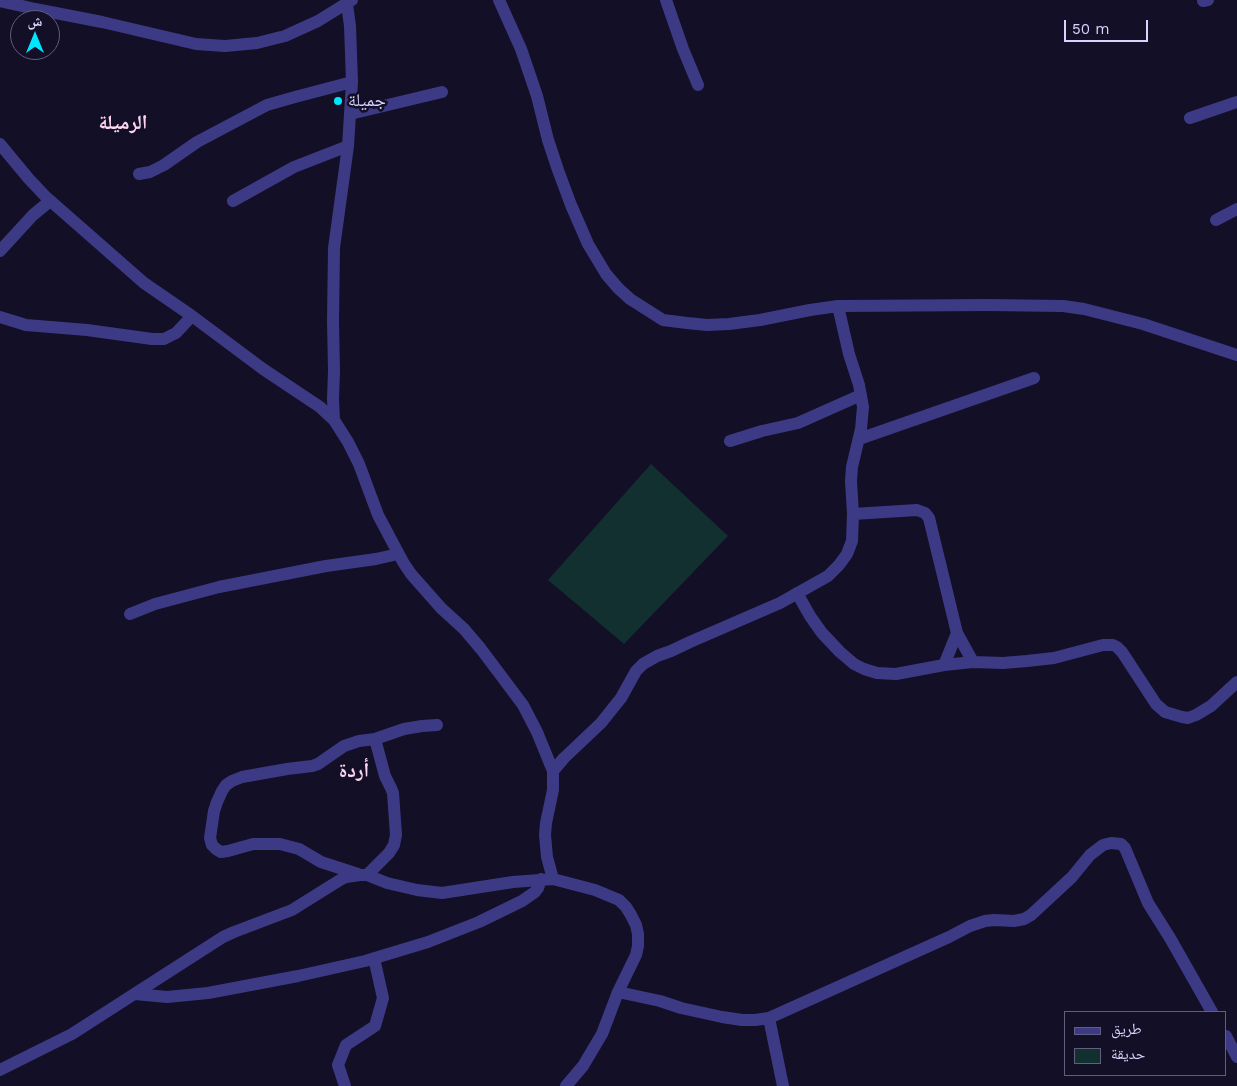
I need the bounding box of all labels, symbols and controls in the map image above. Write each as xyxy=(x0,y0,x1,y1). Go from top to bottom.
north arrow xyxy=(10,10,60,60)
scale bar xyxy=(1067,10,1151,42)
text: ش xyxy=(28,13,42,29)
text: 50 m xyxy=(1072,20,1109,38)
place label: جميلة xyxy=(348,90,386,112)
marker: جميلة xyxy=(332,95,344,107)
district label: الرميلة xyxy=(99,111,147,135)
district label: أردة xyxy=(339,759,369,783)
legend xyxy=(1064,1011,1227,1076)
text: طريق xyxy=(1111,1020,1142,1038)
text: حديقة xyxy=(1111,1045,1145,1063)

